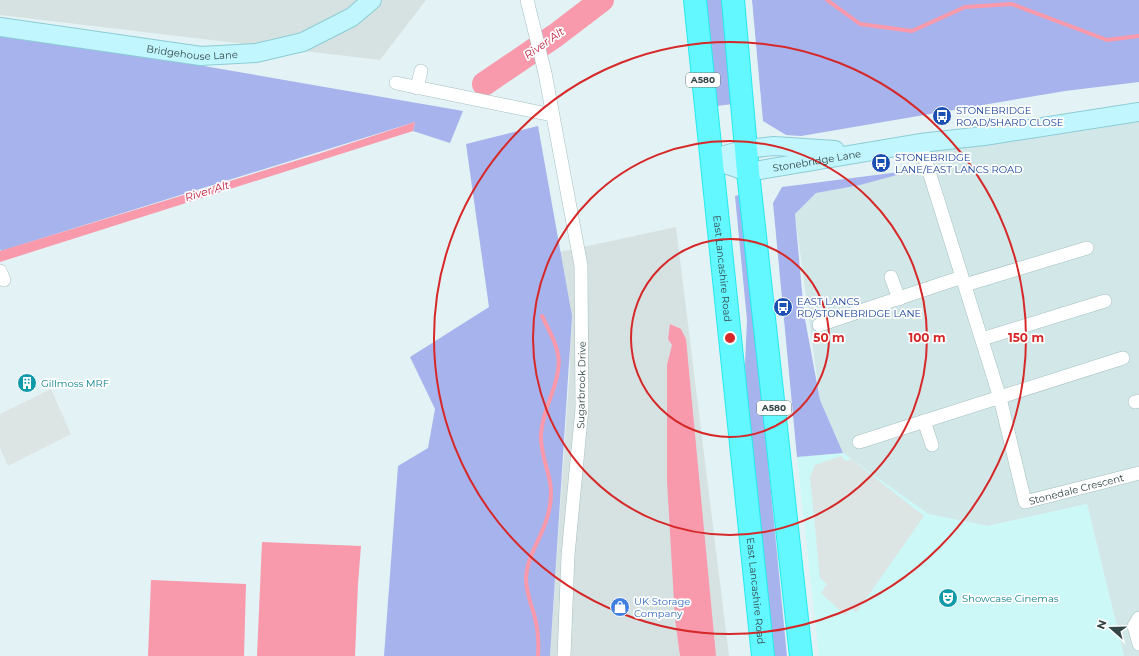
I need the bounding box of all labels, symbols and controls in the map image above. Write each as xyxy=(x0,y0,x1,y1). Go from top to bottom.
water label: River Alt xyxy=(521,24,567,62)
street label: Bridgehouse Lane xyxy=(146,42,238,63)
road number: A580 xyxy=(686,73,720,87)
place label: STONEBRIDGE ROAD/SHARD CLOSE xyxy=(956,104,1064,129)
bus stop icon: STONEBRIDGE ROAD/SHARD CLOSE xyxy=(931,105,953,127)
street label: Stonebridge Lane xyxy=(772,147,862,175)
place label: STONEBRIDGE LANE/EAST LANCS ROAD xyxy=(895,151,1022,176)
bus stop icon: STONEBRIDGE LANE/EAST LANCS ROAD xyxy=(870,152,892,174)
water label: River Alt xyxy=(183,177,232,204)
street label: East Lancashire Road xyxy=(710,215,734,323)
place label: EAST LANCS RD/STONEBRIDGE LANE xyxy=(797,295,922,320)
bus stop icon: EAST LANCS RD/STONEBRIDGE LANE xyxy=(772,296,794,318)
text: 50 m xyxy=(813,330,845,345)
text: 100 m xyxy=(909,330,945,345)
text: 150 m xyxy=(1008,330,1044,345)
centre of rings xyxy=(723,331,737,345)
street label: Sugarbrook Drive xyxy=(574,341,589,429)
building icon: Gillmoss MRF xyxy=(16,372,38,394)
place label: Gillmoss MRF xyxy=(41,377,109,390)
road number: A580 xyxy=(757,401,791,415)
street label: Stonedale Crescent xyxy=(1027,471,1125,508)
street label: East Lancashire Road xyxy=(744,537,768,645)
theatre icon: Showcase Cinemas xyxy=(937,587,959,609)
place label: Showcase Cinemas xyxy=(962,592,1059,605)
place label: UK Storage Company xyxy=(634,595,690,620)
shop icon: UK Storage Company xyxy=(609,596,631,618)
north arrow xyxy=(1091,608,1131,648)
text: N xyxy=(1094,618,1110,631)

